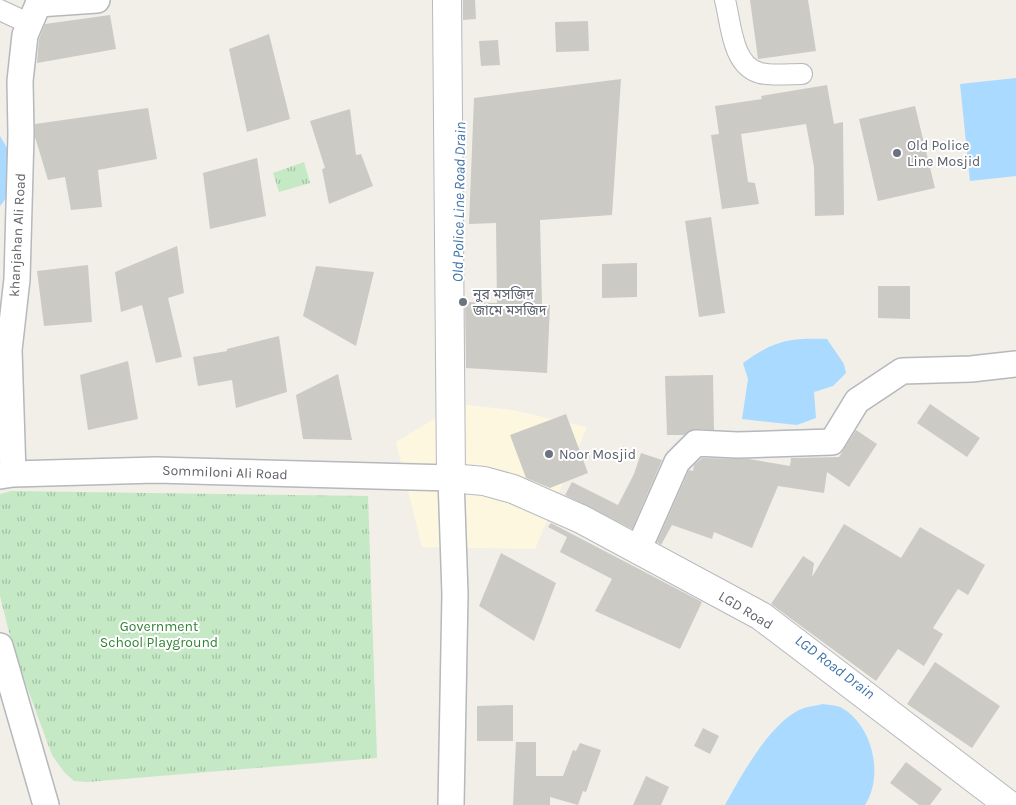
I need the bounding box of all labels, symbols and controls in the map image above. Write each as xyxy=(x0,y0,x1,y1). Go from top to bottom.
water label: Old Police Line Road Drain xyxy=(449,122,469,282)
place label: Old Police Line Mosjid xyxy=(907,137,980,170)
marker: Old Police Line Mosjid xyxy=(891,147,903,159)
street label: khanjahan Ali Road xyxy=(6,173,29,297)
place label: নুর মসজিদ জামে মসজিদ xyxy=(472,286,547,319)
marker: নুর মসজিদ জামে মসজিদ xyxy=(457,296,469,308)
place label: Noor Mosjid xyxy=(559,446,636,463)
marker: Noor Mosjid xyxy=(543,448,555,460)
street label: Sommiloni Ali Road xyxy=(162,462,288,483)
street label: LGD Road xyxy=(715,588,776,633)
park label: Government School Playground xyxy=(100,618,218,651)
water label: LGD Road Drain xyxy=(791,631,879,703)

